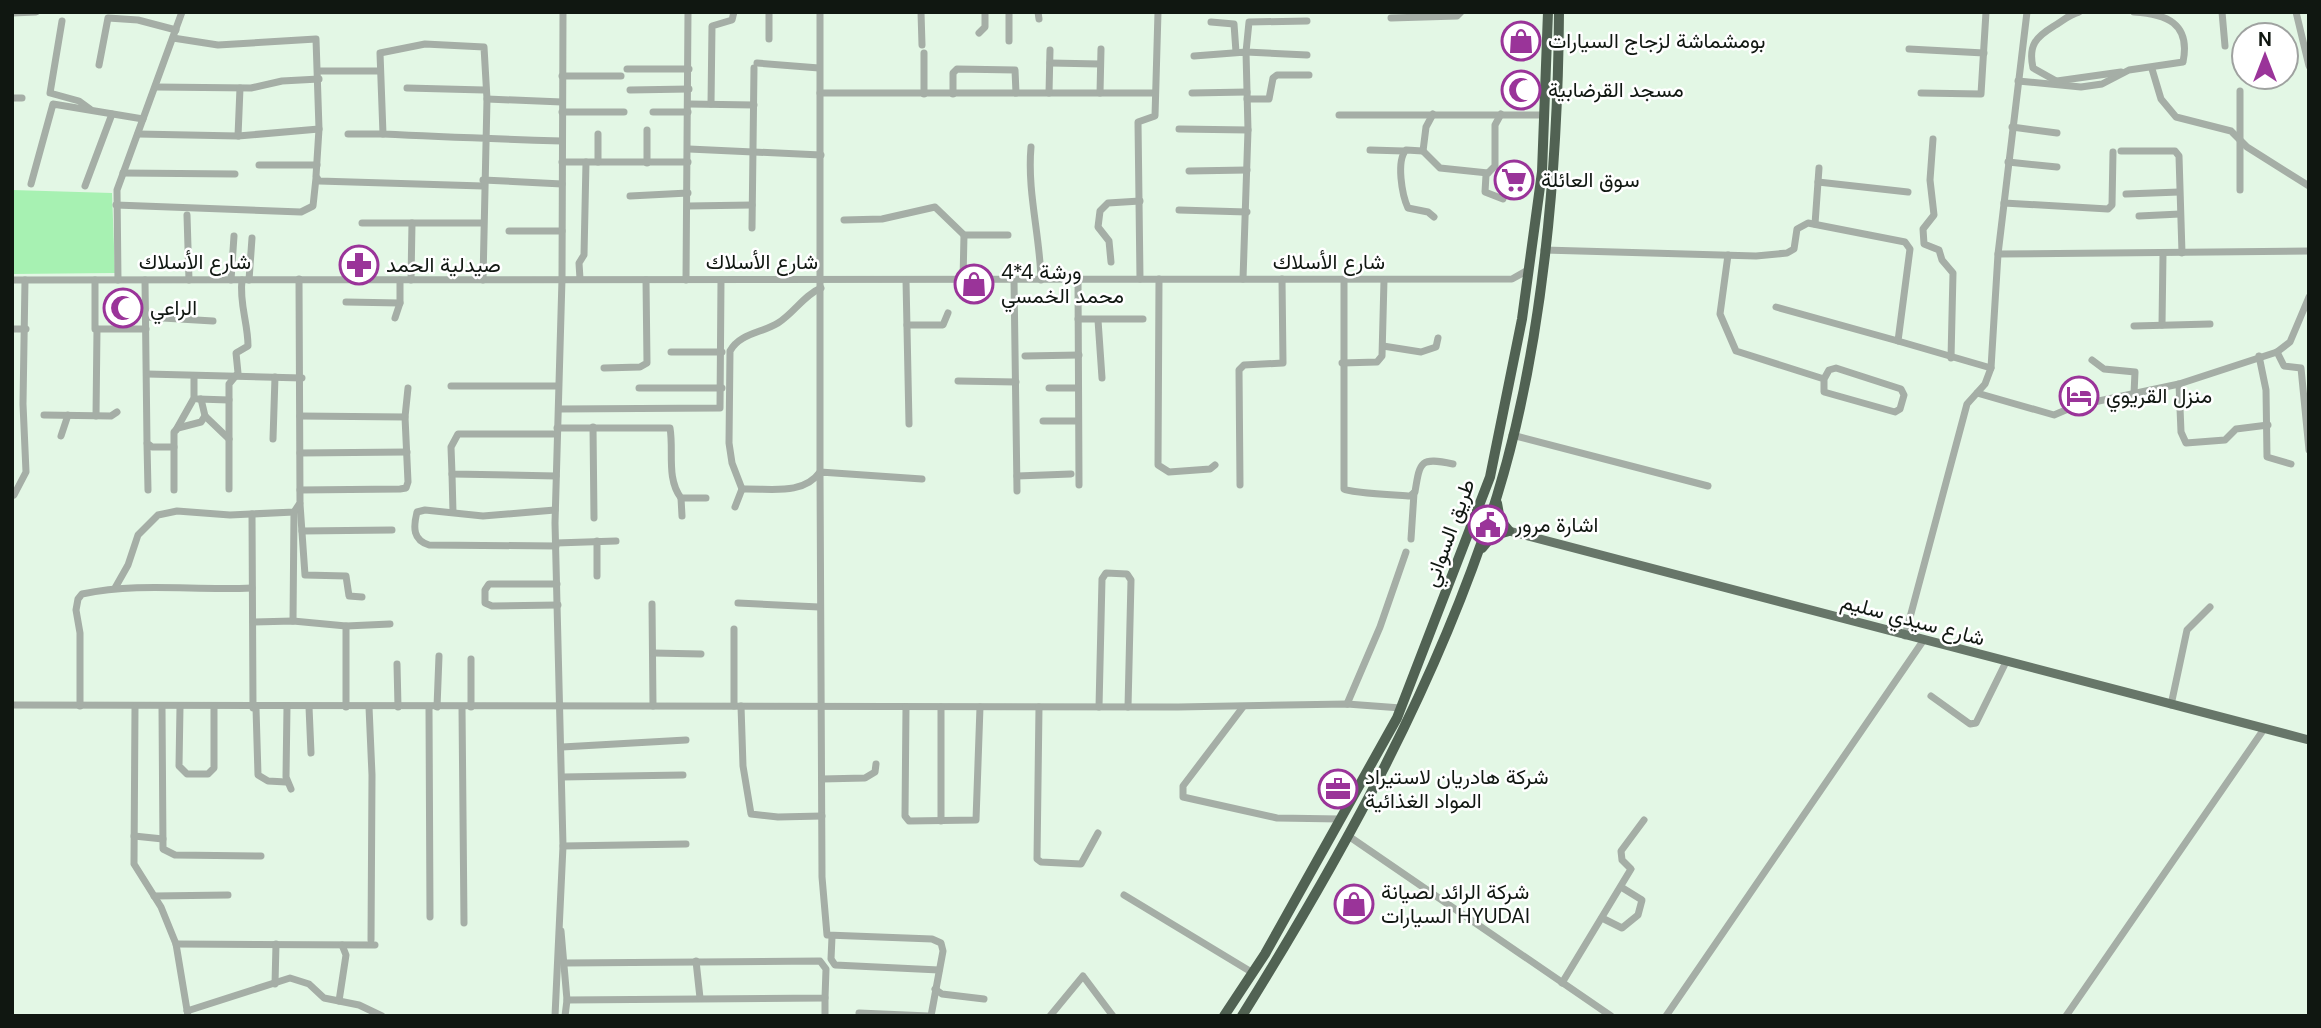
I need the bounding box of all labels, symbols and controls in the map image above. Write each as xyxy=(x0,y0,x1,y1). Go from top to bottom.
shop icon: بومشماشة لزجاج السيارات xyxy=(1500,20,1542,62)
north arrow xyxy=(2230,21,2300,91)
place label: بومشماشة لزجاج السيارات xyxy=(1548,27,1766,55)
text: N xyxy=(2258,27,2272,52)
mosque icon: مسجد القرضابية xyxy=(1500,69,1542,111)
place label: مسجد القرضابية xyxy=(1548,76,1684,104)
supermarket icon: سوق العائلة xyxy=(1493,159,1535,201)
place label: سوق العائلة xyxy=(1541,166,1639,194)
pharmacy icon: صيدلية الحمد xyxy=(338,244,380,286)
street label: شارع الأسلاك xyxy=(139,248,251,276)
street label: شارع الأسلاك xyxy=(706,248,818,276)
street label: شارع الأسلاك xyxy=(1273,248,1385,276)
place label: صيدلية الحمد xyxy=(386,251,501,279)
place label: 4*4 ورشة محمد الخمسي xyxy=(1001,258,1124,313)
shop icon: 4*4 ورشة محمد الخمسي xyxy=(953,263,995,305)
mosque icon: الراعي xyxy=(102,287,144,329)
place label: الراعي xyxy=(150,294,197,325)
hotel icon: منزل القريوي xyxy=(2058,375,2100,417)
place label: منزل القريوي xyxy=(2106,382,2212,413)
street label: طريق السواني xyxy=(1417,475,1484,592)
public building icon: اشارة مرور xyxy=(1467,504,1509,546)
place label: اشارة مرور xyxy=(1514,511,1598,539)
street label: شارع سيدي سليم xyxy=(1837,587,1988,656)
place label: شركة هادريان لاستيراد المواد الغذائية xyxy=(1365,763,1549,815)
office icon: شركة هادريان لاستيراد المواد الغذائية xyxy=(1317,768,1359,810)
place label: شركة الرائد لصيانة السيارات HYUDAI xyxy=(1381,878,1530,930)
shop icon: شركة الرائد لصيانة السيارات HYUDAI xyxy=(1333,883,1375,925)

